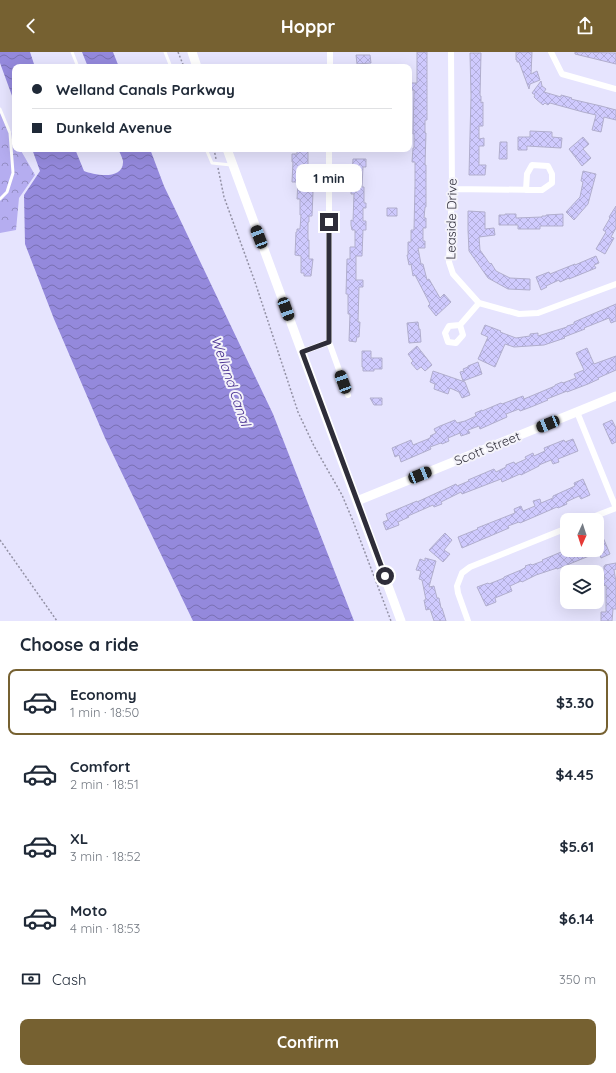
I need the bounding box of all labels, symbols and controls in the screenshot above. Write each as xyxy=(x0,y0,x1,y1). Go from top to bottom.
icon: back xyxy=(20,15,42,37)
text: Hoppr xyxy=(281,15,335,38)
icon: share xyxy=(574,15,596,37)
text: Welland Canals Parkway xyxy=(56,80,235,99)
text: Dunkeld Avenue xyxy=(56,118,172,137)
callout: 1 min xyxy=(296,164,362,192)
text: 1 min xyxy=(313,170,345,186)
street label: Leaside Drive xyxy=(442,178,460,260)
route end xyxy=(320,213,338,231)
car xyxy=(249,224,269,250)
car xyxy=(276,296,296,322)
water label: Welland Canal xyxy=(207,334,255,430)
car xyxy=(333,369,353,395)
car xyxy=(535,414,561,434)
street label: Scott Street xyxy=(452,428,522,468)
car xyxy=(407,465,433,485)
north arrow xyxy=(560,513,604,557)
map controls xyxy=(560,513,604,609)
button: layers xyxy=(560,565,604,609)
route start xyxy=(376,567,394,585)
text: Choose a ride xyxy=(20,633,139,656)
icon: car xyxy=(22,684,58,720)
text: Economy xyxy=(70,685,137,704)
text: $3.30 xyxy=(556,693,594,712)
text: 1 min · 18:50 xyxy=(70,704,139,720)
icon: car xyxy=(22,756,58,792)
text: Comfort xyxy=(70,757,131,776)
text: $4.45 xyxy=(555,765,594,784)
text: 2 min · 18:51 xyxy=(70,776,139,792)
icon: car xyxy=(22,828,58,864)
text: XL xyxy=(70,829,88,848)
text: $5.61 xyxy=(559,837,594,856)
text: 3 min · 18:52 xyxy=(70,848,141,864)
icon: car xyxy=(22,900,58,936)
text: Moto xyxy=(70,901,107,920)
text: $6.14 xyxy=(559,909,594,928)
text: 4 min · 18:53 xyxy=(70,920,140,936)
icon: cash xyxy=(20,968,42,990)
text: Cash xyxy=(52,970,86,989)
text: 350 m xyxy=(559,971,596,987)
button: Confirm xyxy=(20,1019,596,1065)

